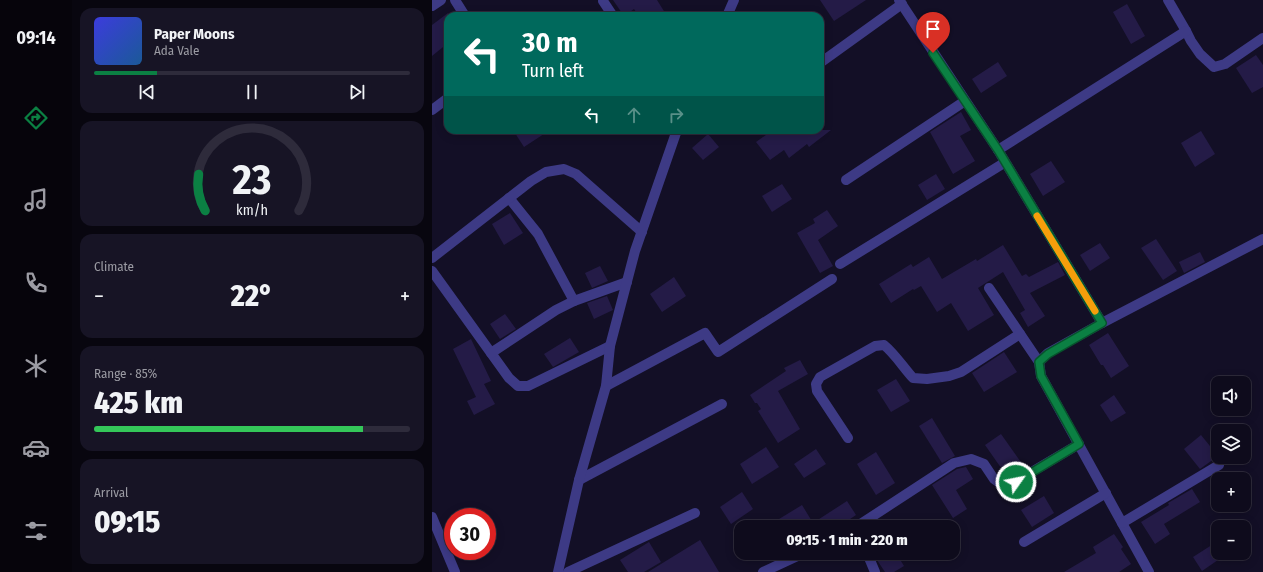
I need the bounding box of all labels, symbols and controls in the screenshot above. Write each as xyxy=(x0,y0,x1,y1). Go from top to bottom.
pin xyxy=(916,12,950,53)
icon: arrive xyxy=(922,18,944,40)
text: Paper Moons xyxy=(154,25,235,43)
text: 30 m xyxy=(522,26,578,59)
text: 09:14 xyxy=(16,27,56,49)
icon: left xyxy=(456,28,508,80)
text: Ada Vale xyxy=(154,43,199,58)
text: Turn left xyxy=(522,60,584,82)
icon: previous xyxy=(136,81,158,103)
icon: pause xyxy=(241,81,263,103)
icon: next xyxy=(346,81,368,103)
icon: directions xyxy=(22,104,50,132)
icon: left xyxy=(581,104,603,126)
icon: ahead xyxy=(623,104,645,126)
icon: right xyxy=(665,104,687,126)
text: 23 xyxy=(232,155,271,205)
icon: music xyxy=(22,186,50,214)
text: km/h xyxy=(236,202,268,219)
text: Climate xyxy=(94,259,134,274)
icon: phone xyxy=(22,269,50,297)
text: 22° xyxy=(231,278,273,314)
text: − xyxy=(94,283,104,310)
text: + xyxy=(400,283,410,310)
icon: climate xyxy=(22,352,50,380)
text: Range · 85% xyxy=(94,366,157,381)
map controls xyxy=(1211,376,1251,560)
button: sound xyxy=(1211,376,1251,416)
text: 425 km xyxy=(94,385,183,421)
button: layers xyxy=(1211,424,1251,464)
icon: car xyxy=(22,434,50,462)
position arrow xyxy=(995,461,1037,503)
button: + xyxy=(1211,472,1251,512)
text: Arrival xyxy=(94,485,128,500)
text: 09:15 xyxy=(94,504,160,540)
speed limit sign: 30 xyxy=(444,508,496,560)
icon: filters xyxy=(22,517,50,545)
button: − xyxy=(1211,520,1251,560)
text: 09:15 · 1 min · 220 m xyxy=(786,531,908,549)

